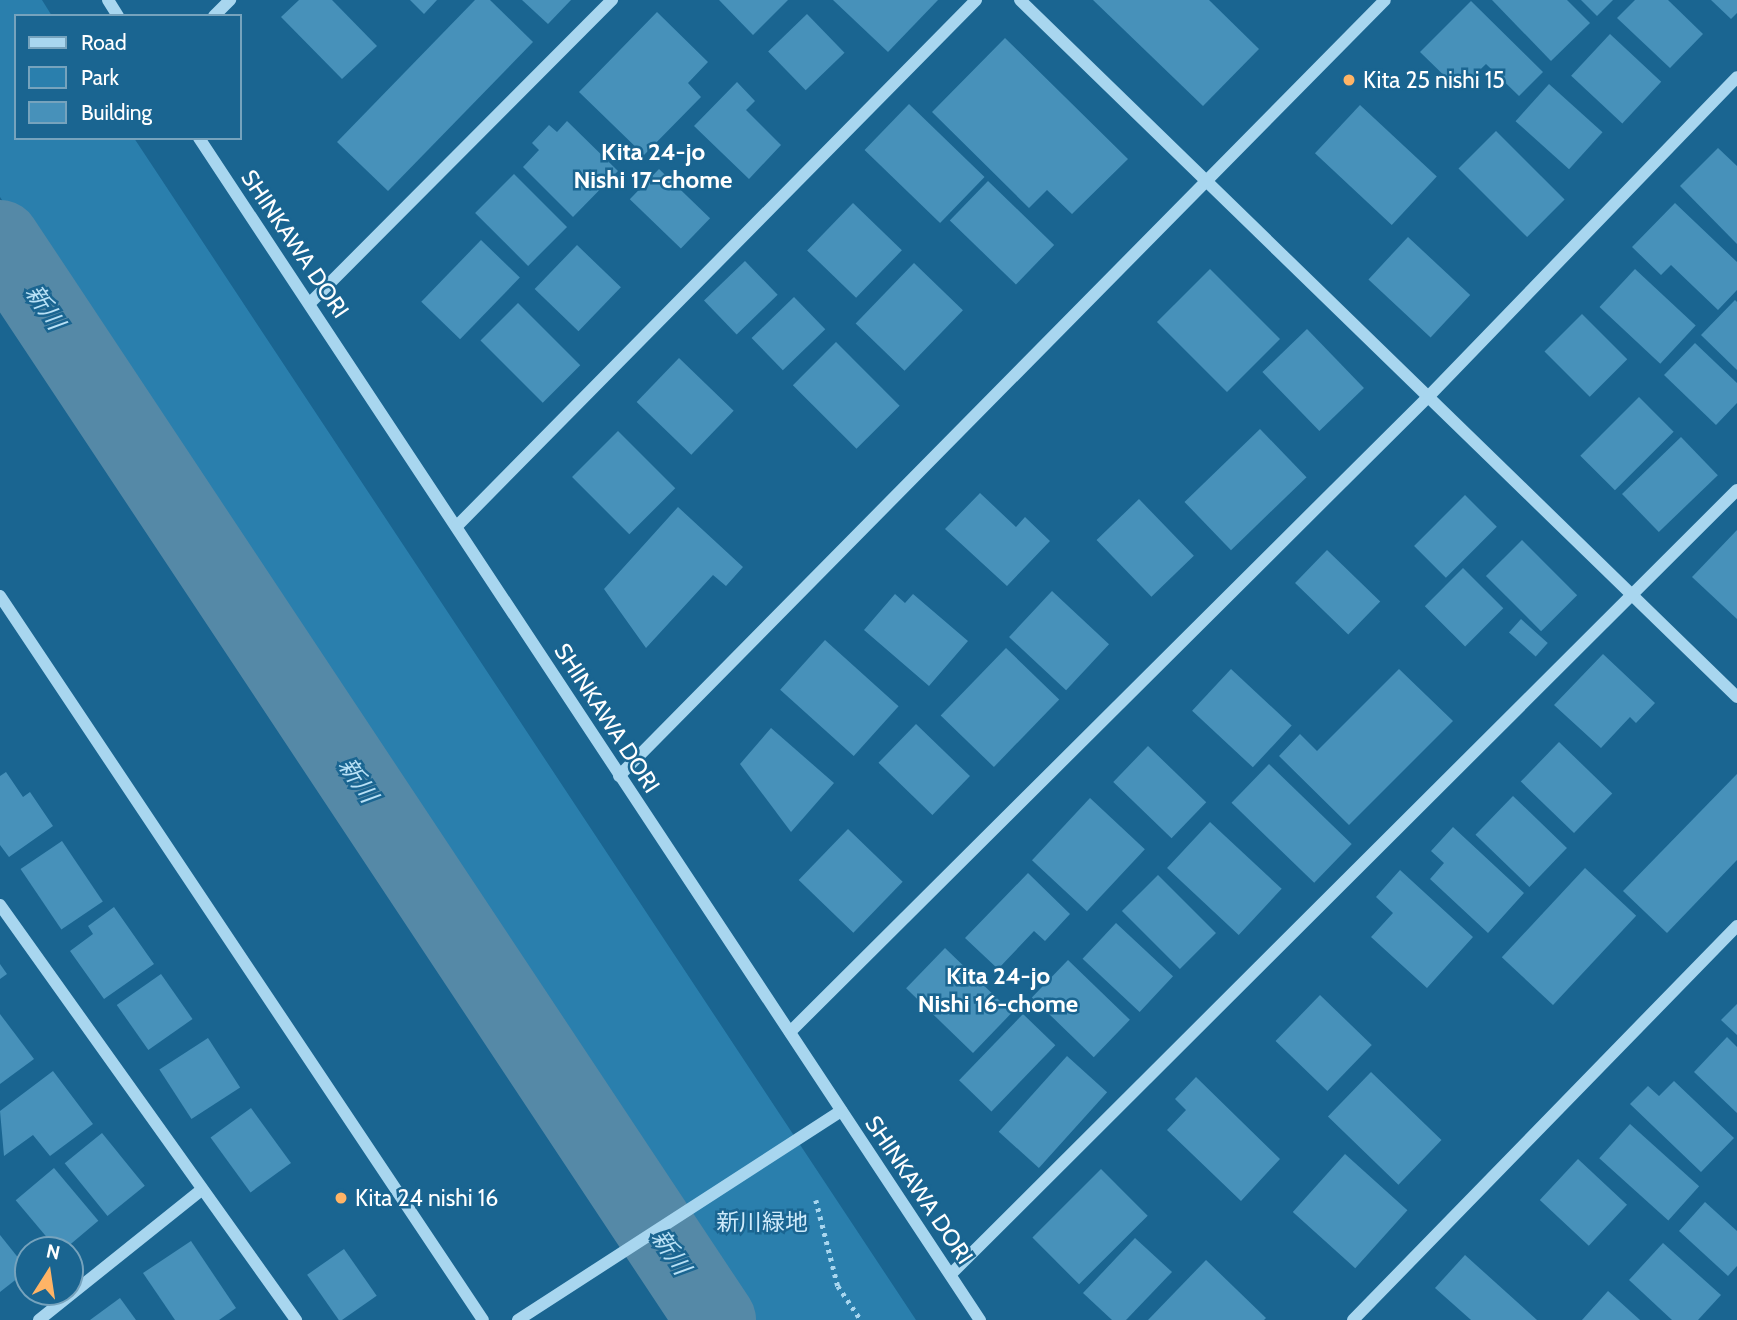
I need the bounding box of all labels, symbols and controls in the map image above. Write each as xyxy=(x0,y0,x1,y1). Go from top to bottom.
legend xyxy=(14,14,242,140)
text: Road xyxy=(81,30,127,55)
text: Park xyxy=(81,65,119,90)
place label: Kita 25 nishi 15 xyxy=(1363,66,1505,94)
marker: Kita 25 nishi 15 xyxy=(1341,72,1357,88)
text: Building xyxy=(81,100,152,125)
district label: Kita 24-jo Nishi 17-chome xyxy=(574,138,732,194)
street label: SHINKAWA DORI xyxy=(235,165,355,323)
water label: 新川 xyxy=(20,279,70,335)
street label: SHINKAWA DORI xyxy=(548,638,666,798)
water label: 新川 xyxy=(333,752,383,808)
district label: Kita 24-jo Nishi 16-chome xyxy=(918,962,1078,1018)
street label: SHINKAWA DORI xyxy=(859,1111,979,1269)
place label: Kita 24 nishi 16 xyxy=(355,1184,498,1212)
marker: Kita 24 nishi 16 xyxy=(333,1190,349,1206)
park label: 新川緑地 xyxy=(716,1208,808,1236)
water label: 新川 xyxy=(646,1224,696,1280)
north arrow xyxy=(14,1236,84,1306)
text: N xyxy=(44,1239,62,1265)

